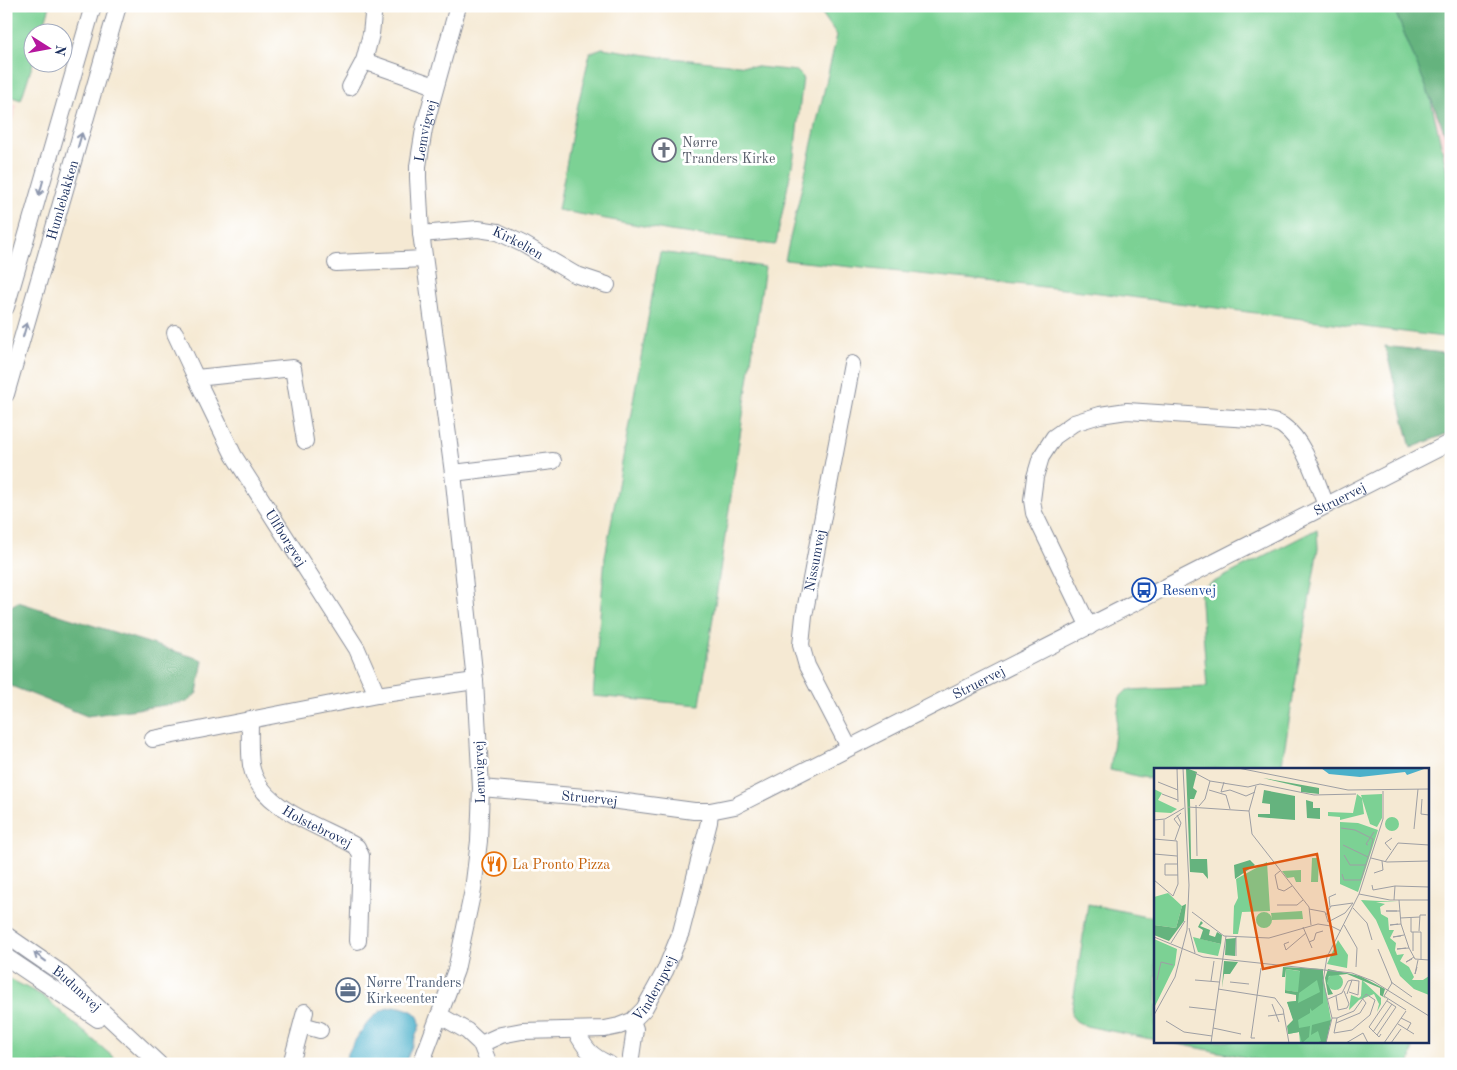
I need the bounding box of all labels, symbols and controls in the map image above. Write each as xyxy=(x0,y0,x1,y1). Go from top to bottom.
north arrow xyxy=(22,22,72,72)
text: N xyxy=(52,44,68,57)
street label: Lemvigvej xyxy=(413,98,440,163)
one-way arrow xyxy=(75,133,85,149)
place label: Nørre Tranders Kirke xyxy=(682,136,776,166)
church icon: Nørre Tranders Kirke xyxy=(651,137,677,163)
street label: Humlebakken xyxy=(45,158,81,242)
one-way arrow xyxy=(35,179,45,195)
street label: Kirkelien xyxy=(490,224,546,263)
one-way arrow xyxy=(20,323,30,339)
street label: Struervej xyxy=(1312,480,1368,519)
street label: Ulfborgvej xyxy=(262,507,308,569)
street label: Nissumvej xyxy=(803,528,828,593)
bus stop icon: Resenvej xyxy=(1131,577,1157,603)
place label: Resenvej xyxy=(1162,584,1216,598)
street label: Struervej xyxy=(951,664,1007,702)
street label: Lemvigvej xyxy=(472,740,488,804)
inset map xyxy=(1154,768,1430,1042)
street label: Struervej xyxy=(561,789,619,809)
street label: Holstebrovej xyxy=(279,803,354,851)
restaurant icon: La Pronto Pizza xyxy=(481,851,507,877)
place label: La Pronto Pizza xyxy=(512,858,610,872)
one-way arrow xyxy=(33,952,47,962)
street label: Vinderupvej xyxy=(630,954,679,1024)
street label: Budumvej xyxy=(50,963,104,1015)
place label: Nørre Tranders Kirkecenter xyxy=(366,976,461,1006)
office icon: Nørre Tranders Kirkecenter xyxy=(335,977,361,1003)

